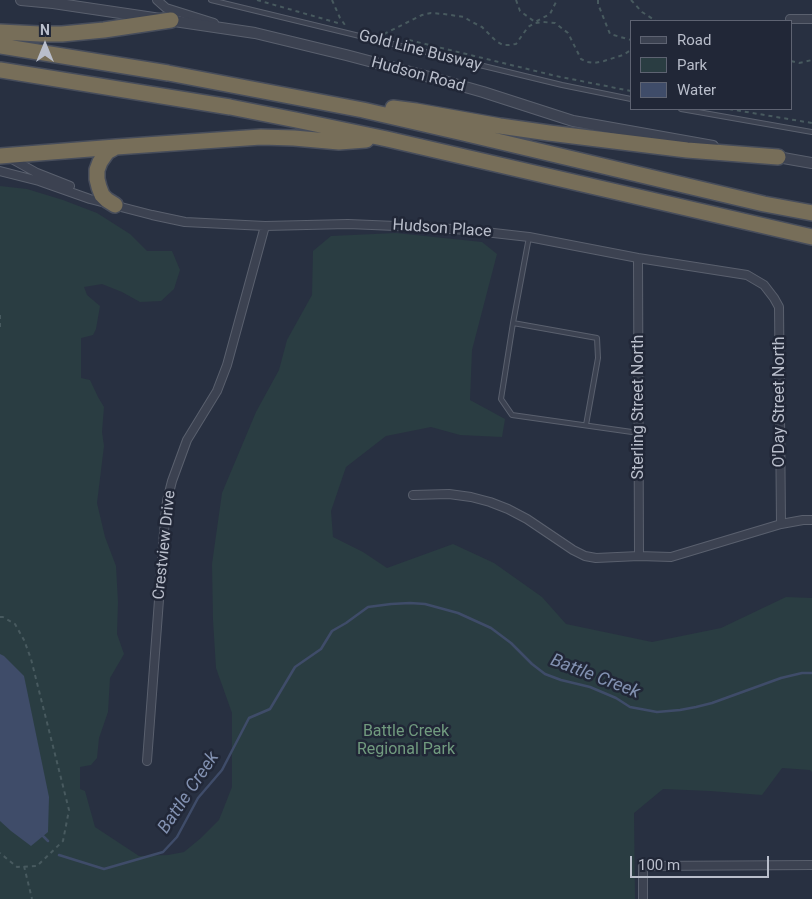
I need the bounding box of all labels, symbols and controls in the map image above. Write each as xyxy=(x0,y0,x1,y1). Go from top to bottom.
north arrow xyxy=(20,20,70,70)
legend xyxy=(630,20,792,110)
text: N xyxy=(40,22,50,38)
street label: Gold Line Busway xyxy=(357,26,483,76)
text: Road xyxy=(677,31,711,49)
street label: Hudson Road xyxy=(369,53,467,97)
text: Park xyxy=(677,56,707,74)
text: Water xyxy=(677,81,716,99)
street label: Hudson Place xyxy=(392,216,492,242)
street label: Sterling Street North xyxy=(629,335,649,479)
street label: O'Day Street North xyxy=(770,336,790,468)
street label: Crestview Drive xyxy=(150,489,180,601)
water label: Battle Creek xyxy=(547,650,643,704)
park label: Battle Creek Regional Park xyxy=(357,722,455,760)
water label: Battle Creek xyxy=(154,748,224,838)
scale bar xyxy=(632,846,771,878)
text: 100 m xyxy=(638,856,680,874)

